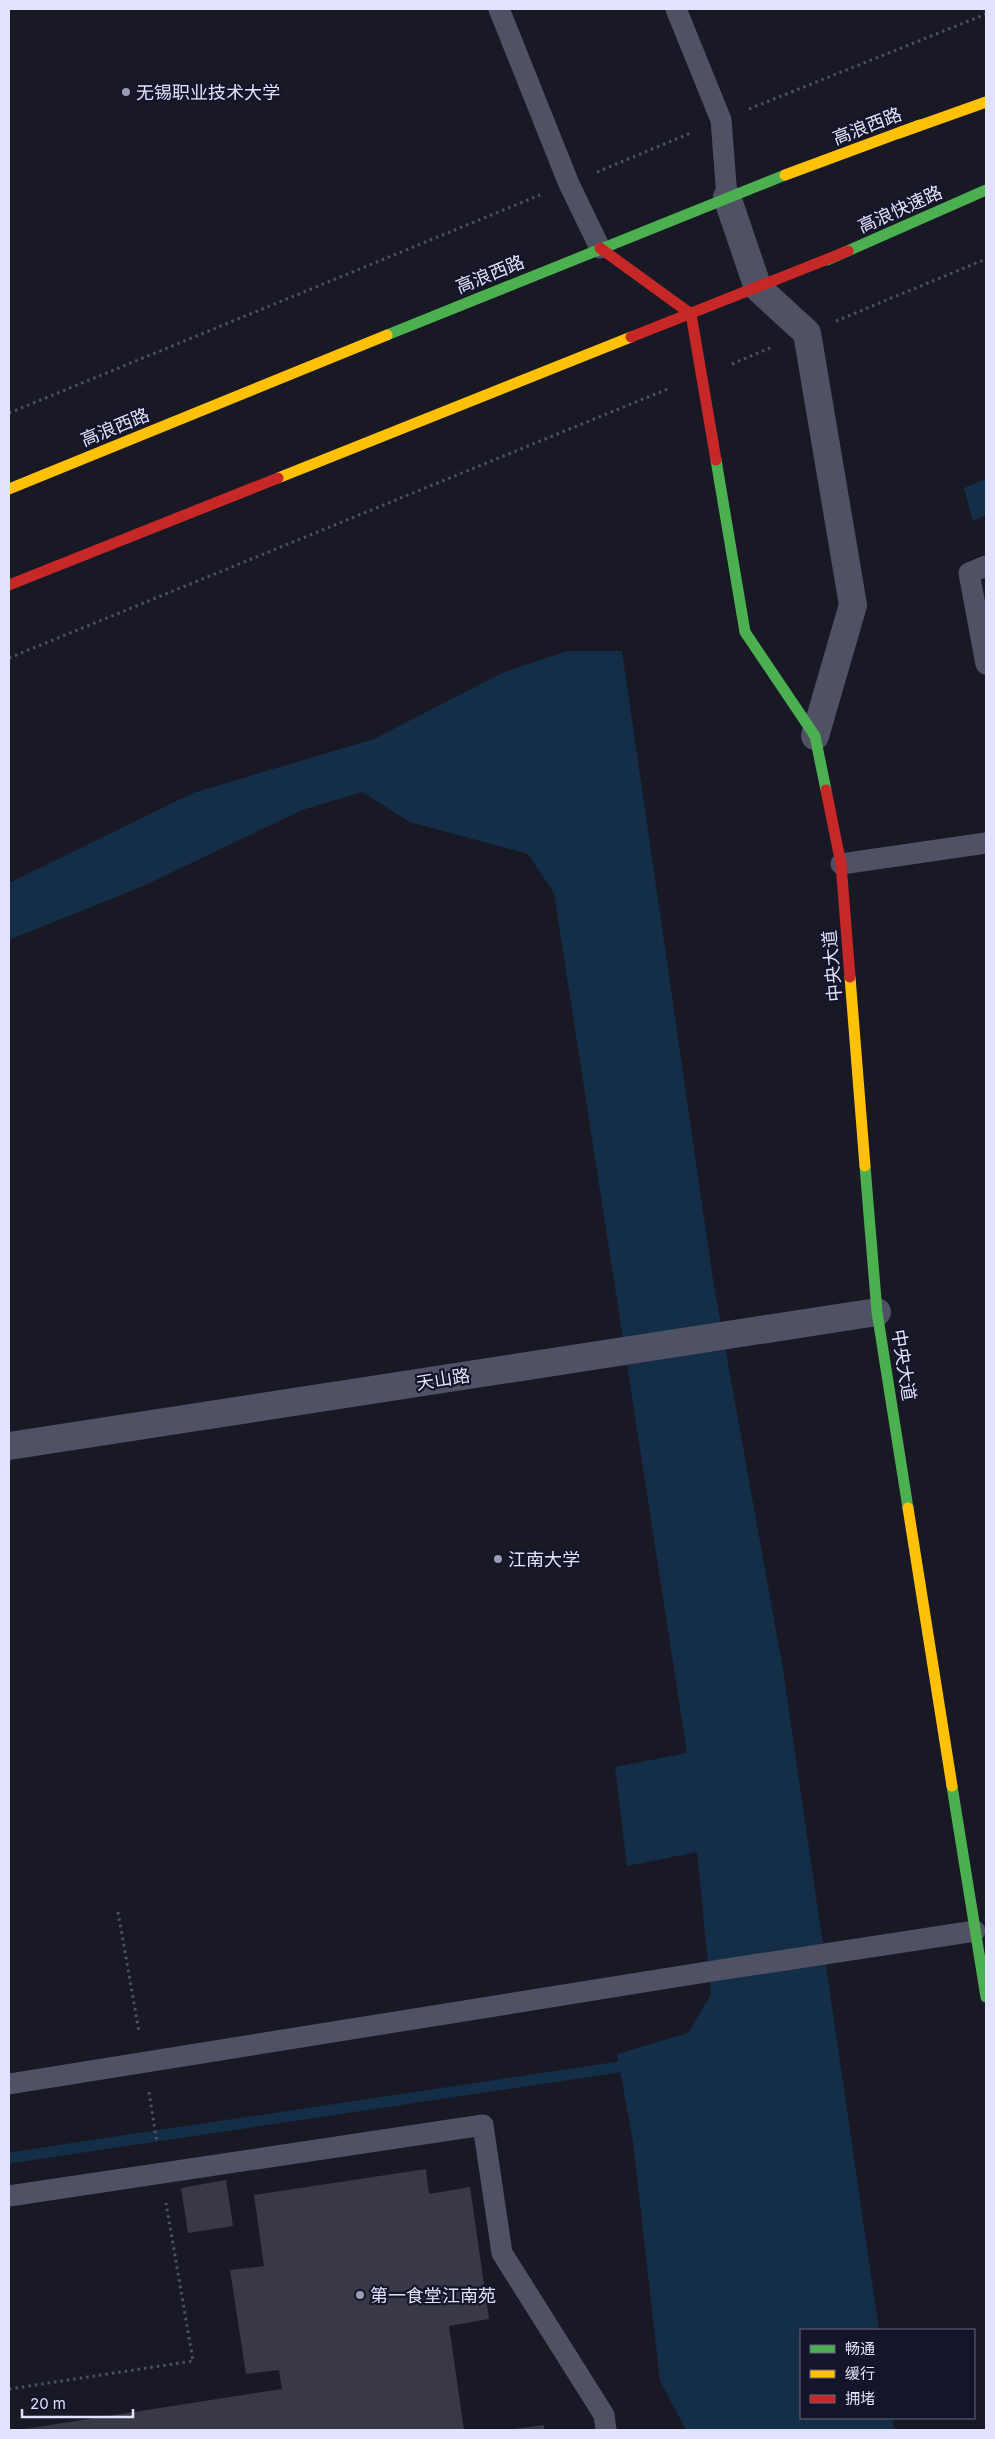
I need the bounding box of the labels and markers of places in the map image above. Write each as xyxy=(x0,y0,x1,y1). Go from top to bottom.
place label: 无锡职业技术大学 xyxy=(136,82,280,103)
marker: 无锡职业技术大学 xyxy=(120,86,132,98)
place label: 江南大学 xyxy=(508,1549,580,1570)
marker: 江南大学 xyxy=(492,1553,504,1565)
place label: 第一食堂江南苑 xyxy=(370,2285,496,2306)
marker: 第一食堂江南苑 xyxy=(354,2289,366,2301)

